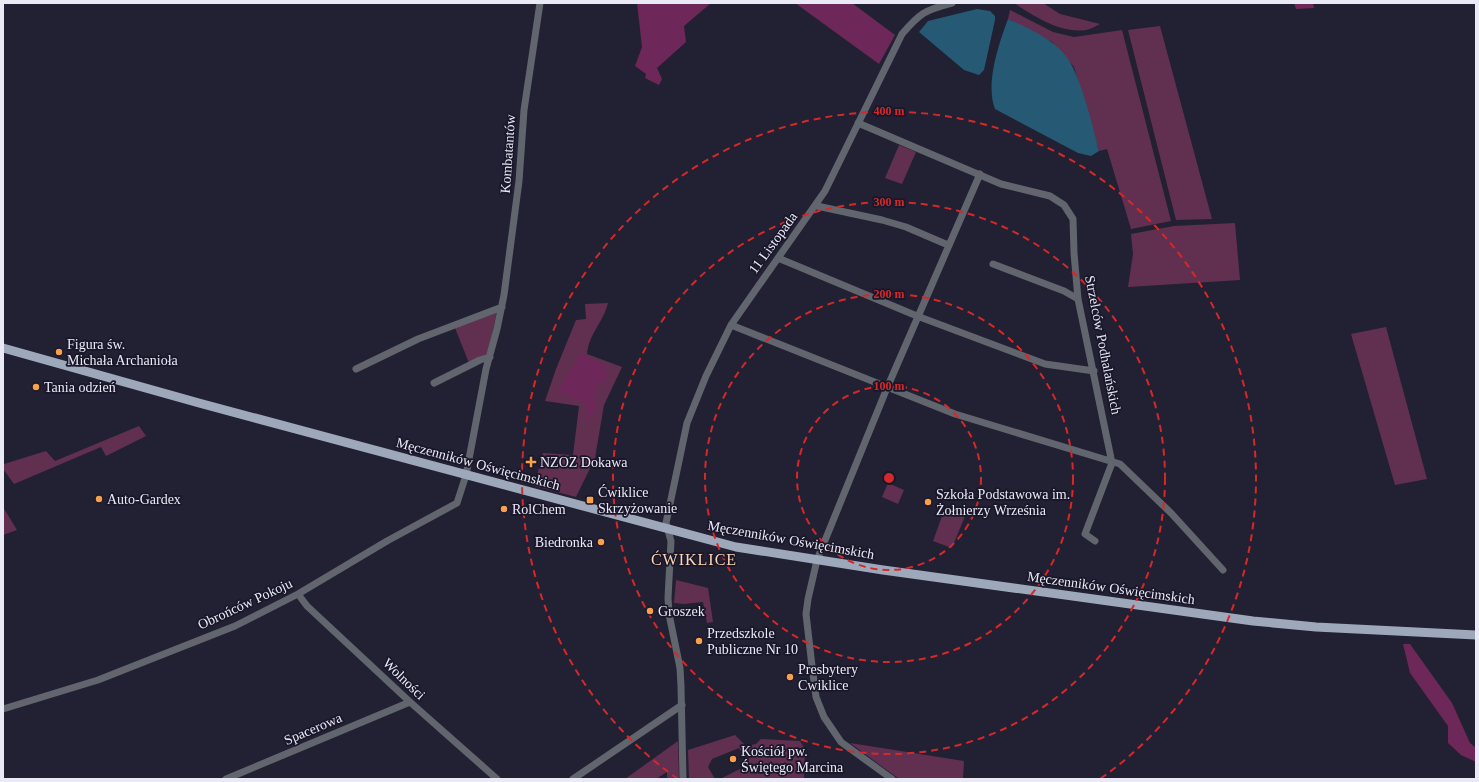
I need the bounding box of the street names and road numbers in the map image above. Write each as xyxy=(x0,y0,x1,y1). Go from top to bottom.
street label: Kombatantów xyxy=(498,113,518,194)
street label: 11 Listopada xyxy=(746,209,801,277)
street label: Strzelców Podhalańskich xyxy=(1082,274,1124,416)
street label: Męczenników Oświęcimskich xyxy=(394,435,562,493)
street label: Męczenników Oświęcimskich xyxy=(706,518,876,562)
street label: Męczenników Oświęcimskich xyxy=(1026,569,1196,607)
street label: Obrońców Pokoju xyxy=(195,576,295,632)
street label: Wolności xyxy=(380,655,428,703)
street label: Spacerowa xyxy=(282,710,345,748)

